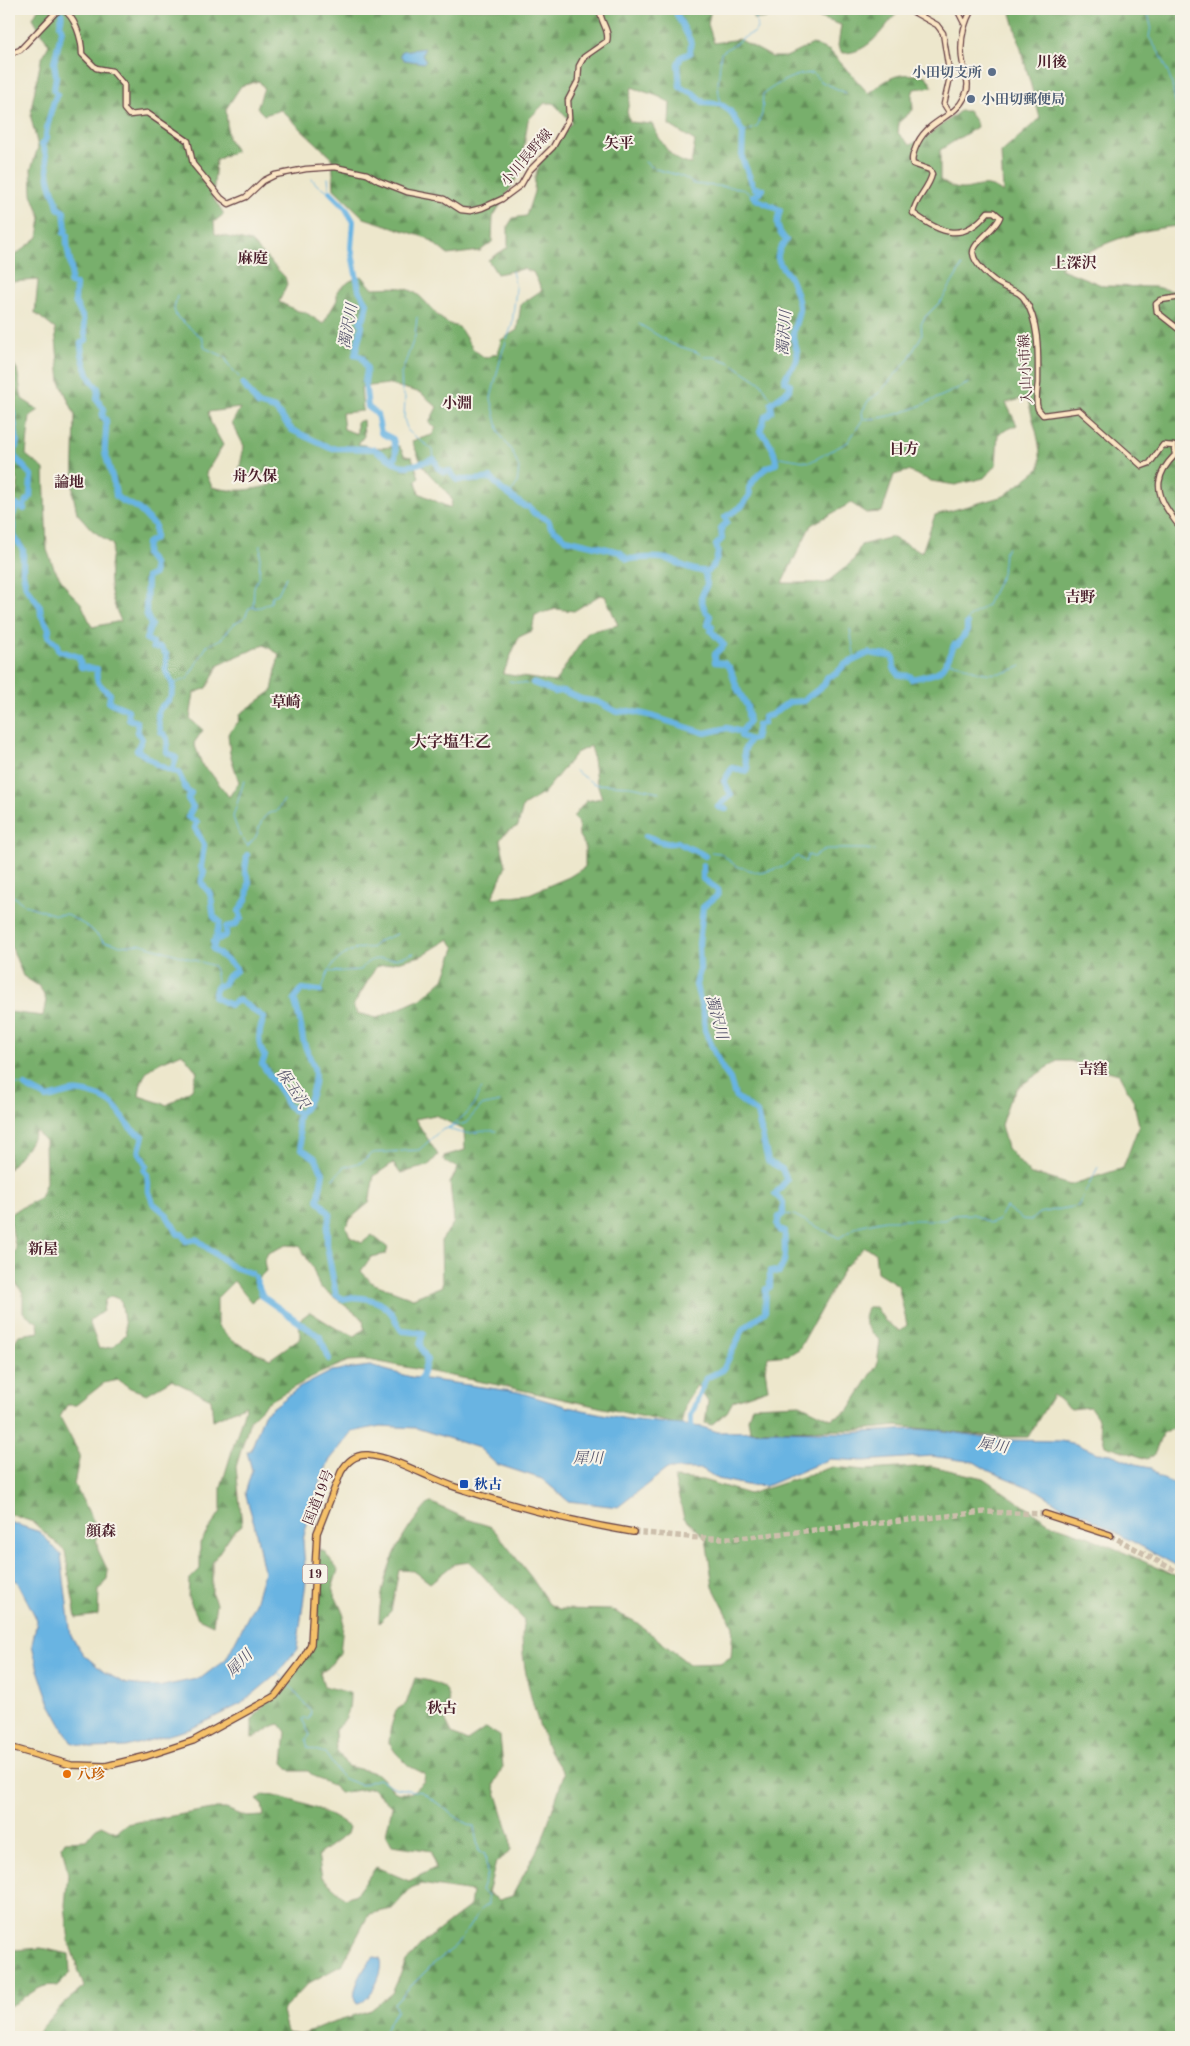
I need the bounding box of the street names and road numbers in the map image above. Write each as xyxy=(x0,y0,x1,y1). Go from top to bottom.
street label: 小川長野線 xyxy=(498,126,555,189)
street label: 入山小市線 xyxy=(1016,334,1035,404)
street label: 国道19号 xyxy=(301,1467,336,1527)
road number: 19 xyxy=(302,1565,328,1584)

